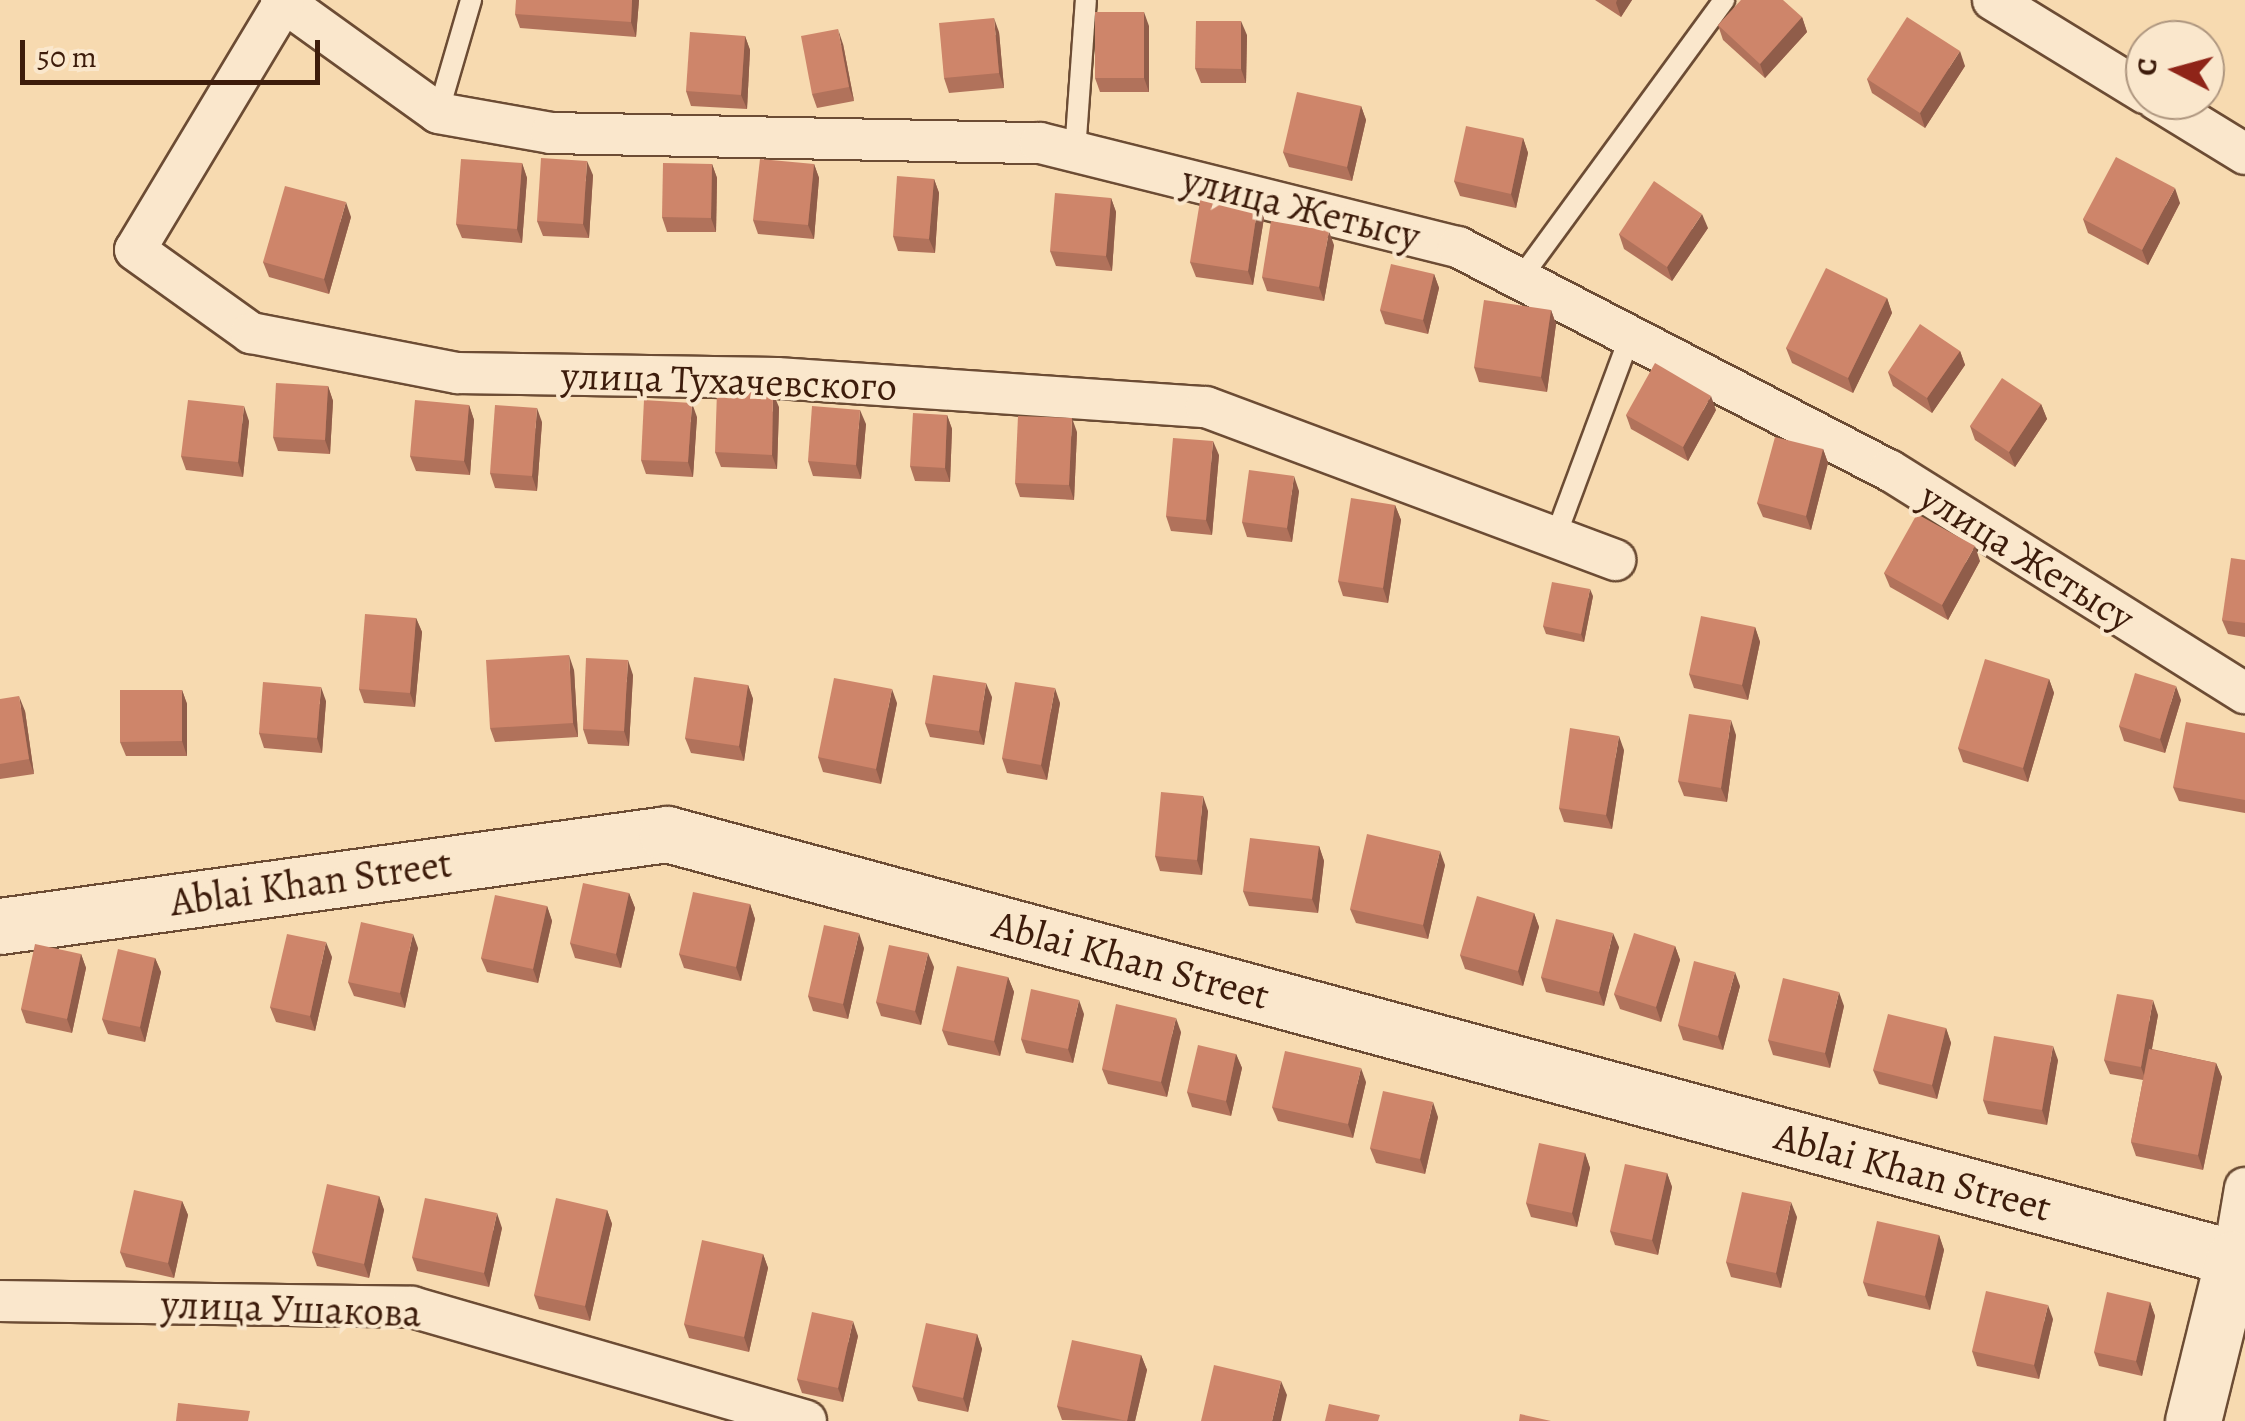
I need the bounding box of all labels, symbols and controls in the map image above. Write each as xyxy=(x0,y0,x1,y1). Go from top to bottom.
scale bar xyxy=(25,20,325,82)
north arrow xyxy=(2125,20,2225,120)
text: 50 m xyxy=(37,37,97,77)
text: С xyxy=(2127,57,2167,78)
street label: улица Жетысу xyxy=(1177,155,1425,261)
street label: улица Тухачевского xyxy=(560,351,898,411)
street label: улица Жетысу xyxy=(1911,472,2143,642)
street label: Ablai Khan Street xyxy=(167,839,455,927)
street label: Ablai Khan Street xyxy=(988,900,1274,1020)
street label: Ablai Khan Street xyxy=(1770,1112,2056,1232)
street label: улица Ушакова xyxy=(160,1280,422,1338)

